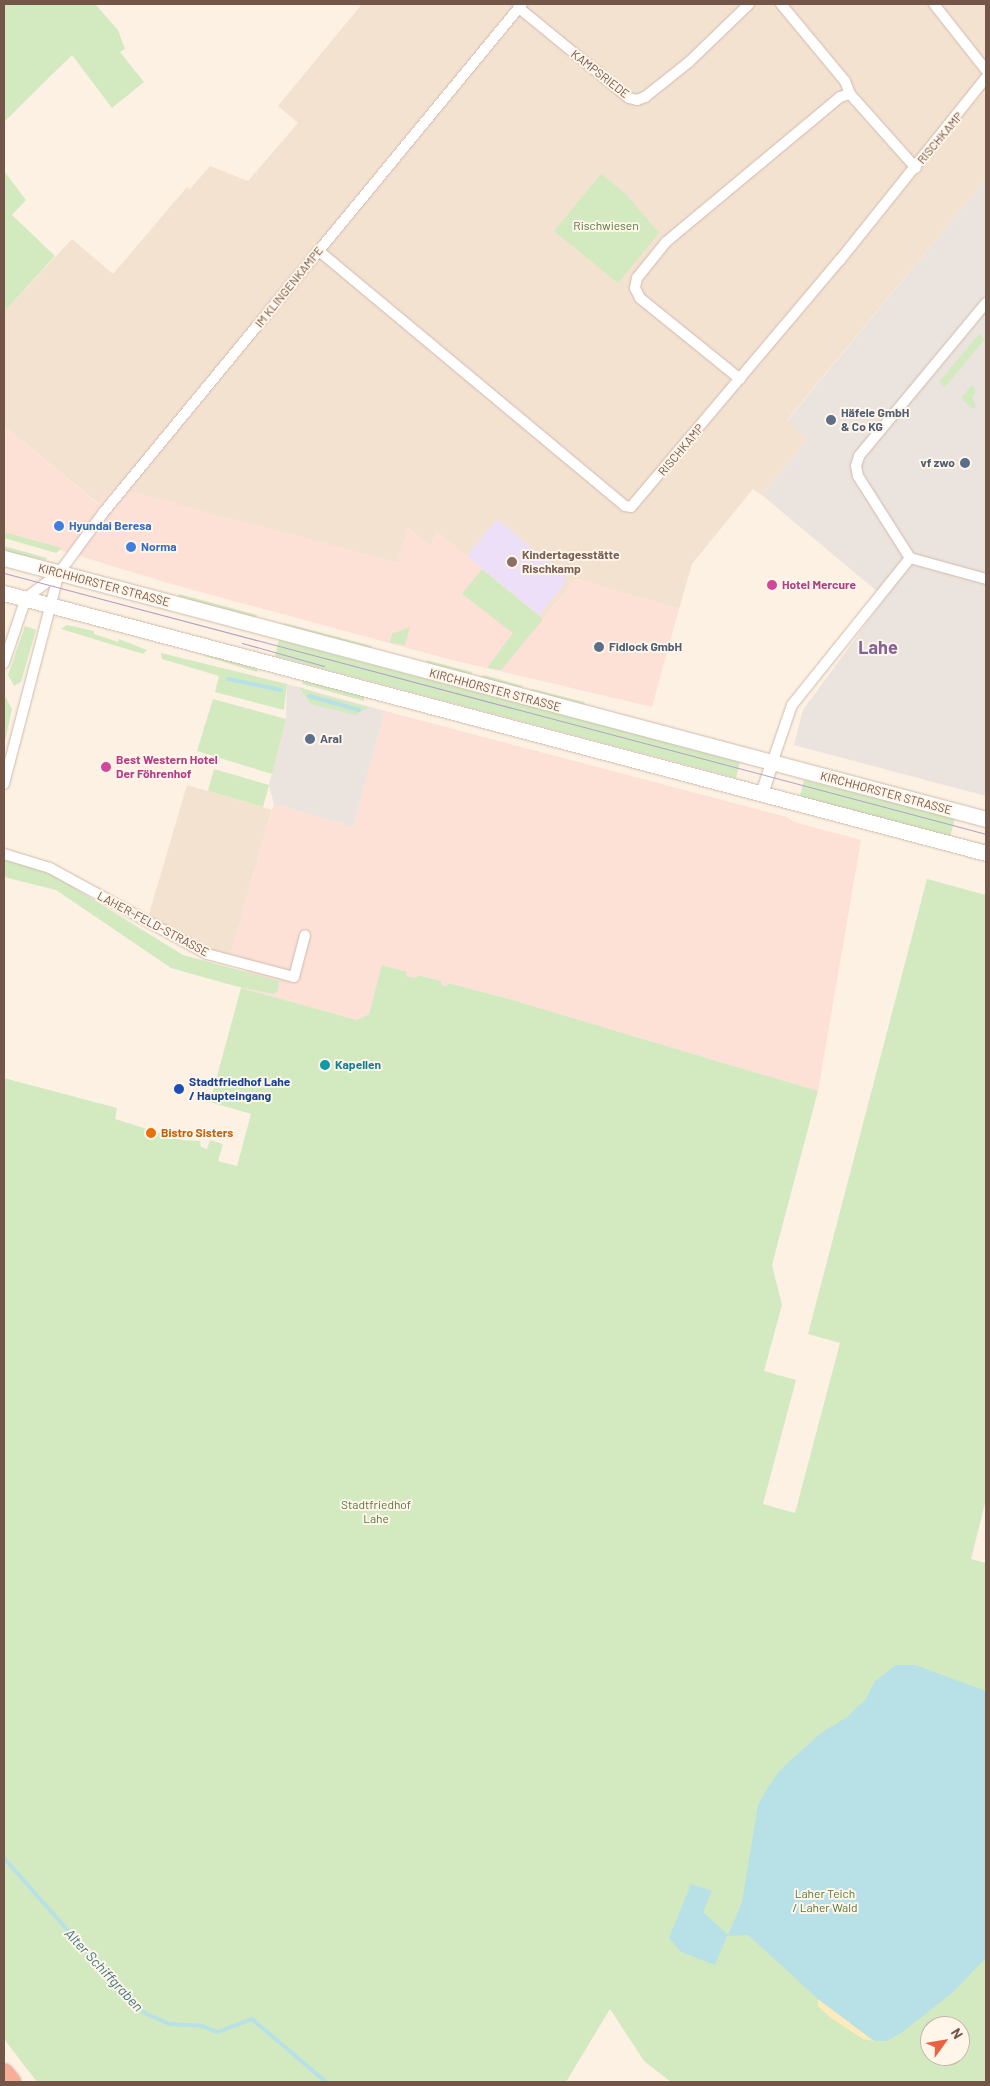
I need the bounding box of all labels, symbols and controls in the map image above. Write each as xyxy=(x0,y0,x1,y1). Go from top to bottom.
street label: KAMPSRIEDE xyxy=(568,47,632,101)
street label: RISCHKAMP xyxy=(914,109,966,167)
park label: Rischwiesen xyxy=(573,219,639,233)
street label: IM KLINGENKAMPE xyxy=(252,244,326,330)
place label: Häfele GmbH & Co KG xyxy=(841,406,909,434)
marker: Häfele GmbH & Co KG xyxy=(825,414,837,426)
street label: RISCHKAMP xyxy=(655,421,707,479)
place label: vf zwo xyxy=(921,456,955,470)
marker: vf zwo xyxy=(959,457,971,469)
place label: Hyundai Beresa xyxy=(69,519,151,533)
marker: Hyundai Beresa xyxy=(53,520,65,532)
place label: Norma xyxy=(141,540,177,554)
marker: Norma xyxy=(125,541,137,553)
place label: Kindertagesstätte Rischkamp xyxy=(522,548,620,576)
marker: Kindertagesstätte Rischkamp xyxy=(506,556,518,568)
street label: KIRCHHORSTER STRASSE xyxy=(37,560,171,610)
place label: Hotel Mercure xyxy=(782,578,856,592)
marker: Hotel Mercure xyxy=(766,579,778,591)
district label: Lahe xyxy=(858,636,898,658)
place label: Fidlock GmbH xyxy=(609,640,682,654)
marker: Fidlock GmbH xyxy=(593,641,605,653)
street label: KIRCHHORSTER STRASSE xyxy=(428,665,562,715)
place label: Aral xyxy=(320,732,342,746)
marker: Aral xyxy=(304,733,316,745)
place label: Best Western Hotel Der Föhrenhof xyxy=(116,753,218,781)
marker: Best Western Hotel Der Föhrenhof xyxy=(100,761,112,773)
street label: KIRCHHORSTER STRASSE xyxy=(819,768,953,818)
street label: LAHER-FELD-STRASSE xyxy=(95,888,211,960)
place label: Kapellen xyxy=(335,1058,381,1072)
marker: Kapellen xyxy=(319,1059,331,1071)
place label: Stadtfriedhof Lahe / Haupteingang xyxy=(189,1075,290,1103)
marker: Stadtfriedhof Lahe / Haupteingang xyxy=(173,1083,185,1095)
place label: Bistro Sisters xyxy=(161,1126,233,1140)
marker: Bistro Sisters xyxy=(145,1127,157,1139)
park label: Stadtfriedhof Lahe xyxy=(341,1498,411,1526)
park label: Laher Teich / Laher Wald xyxy=(792,1887,858,1915)
water label: Alter Schiffgraben xyxy=(61,1925,147,2015)
north arrow xyxy=(920,2016,970,2066)
text: N xyxy=(948,2025,967,2042)

